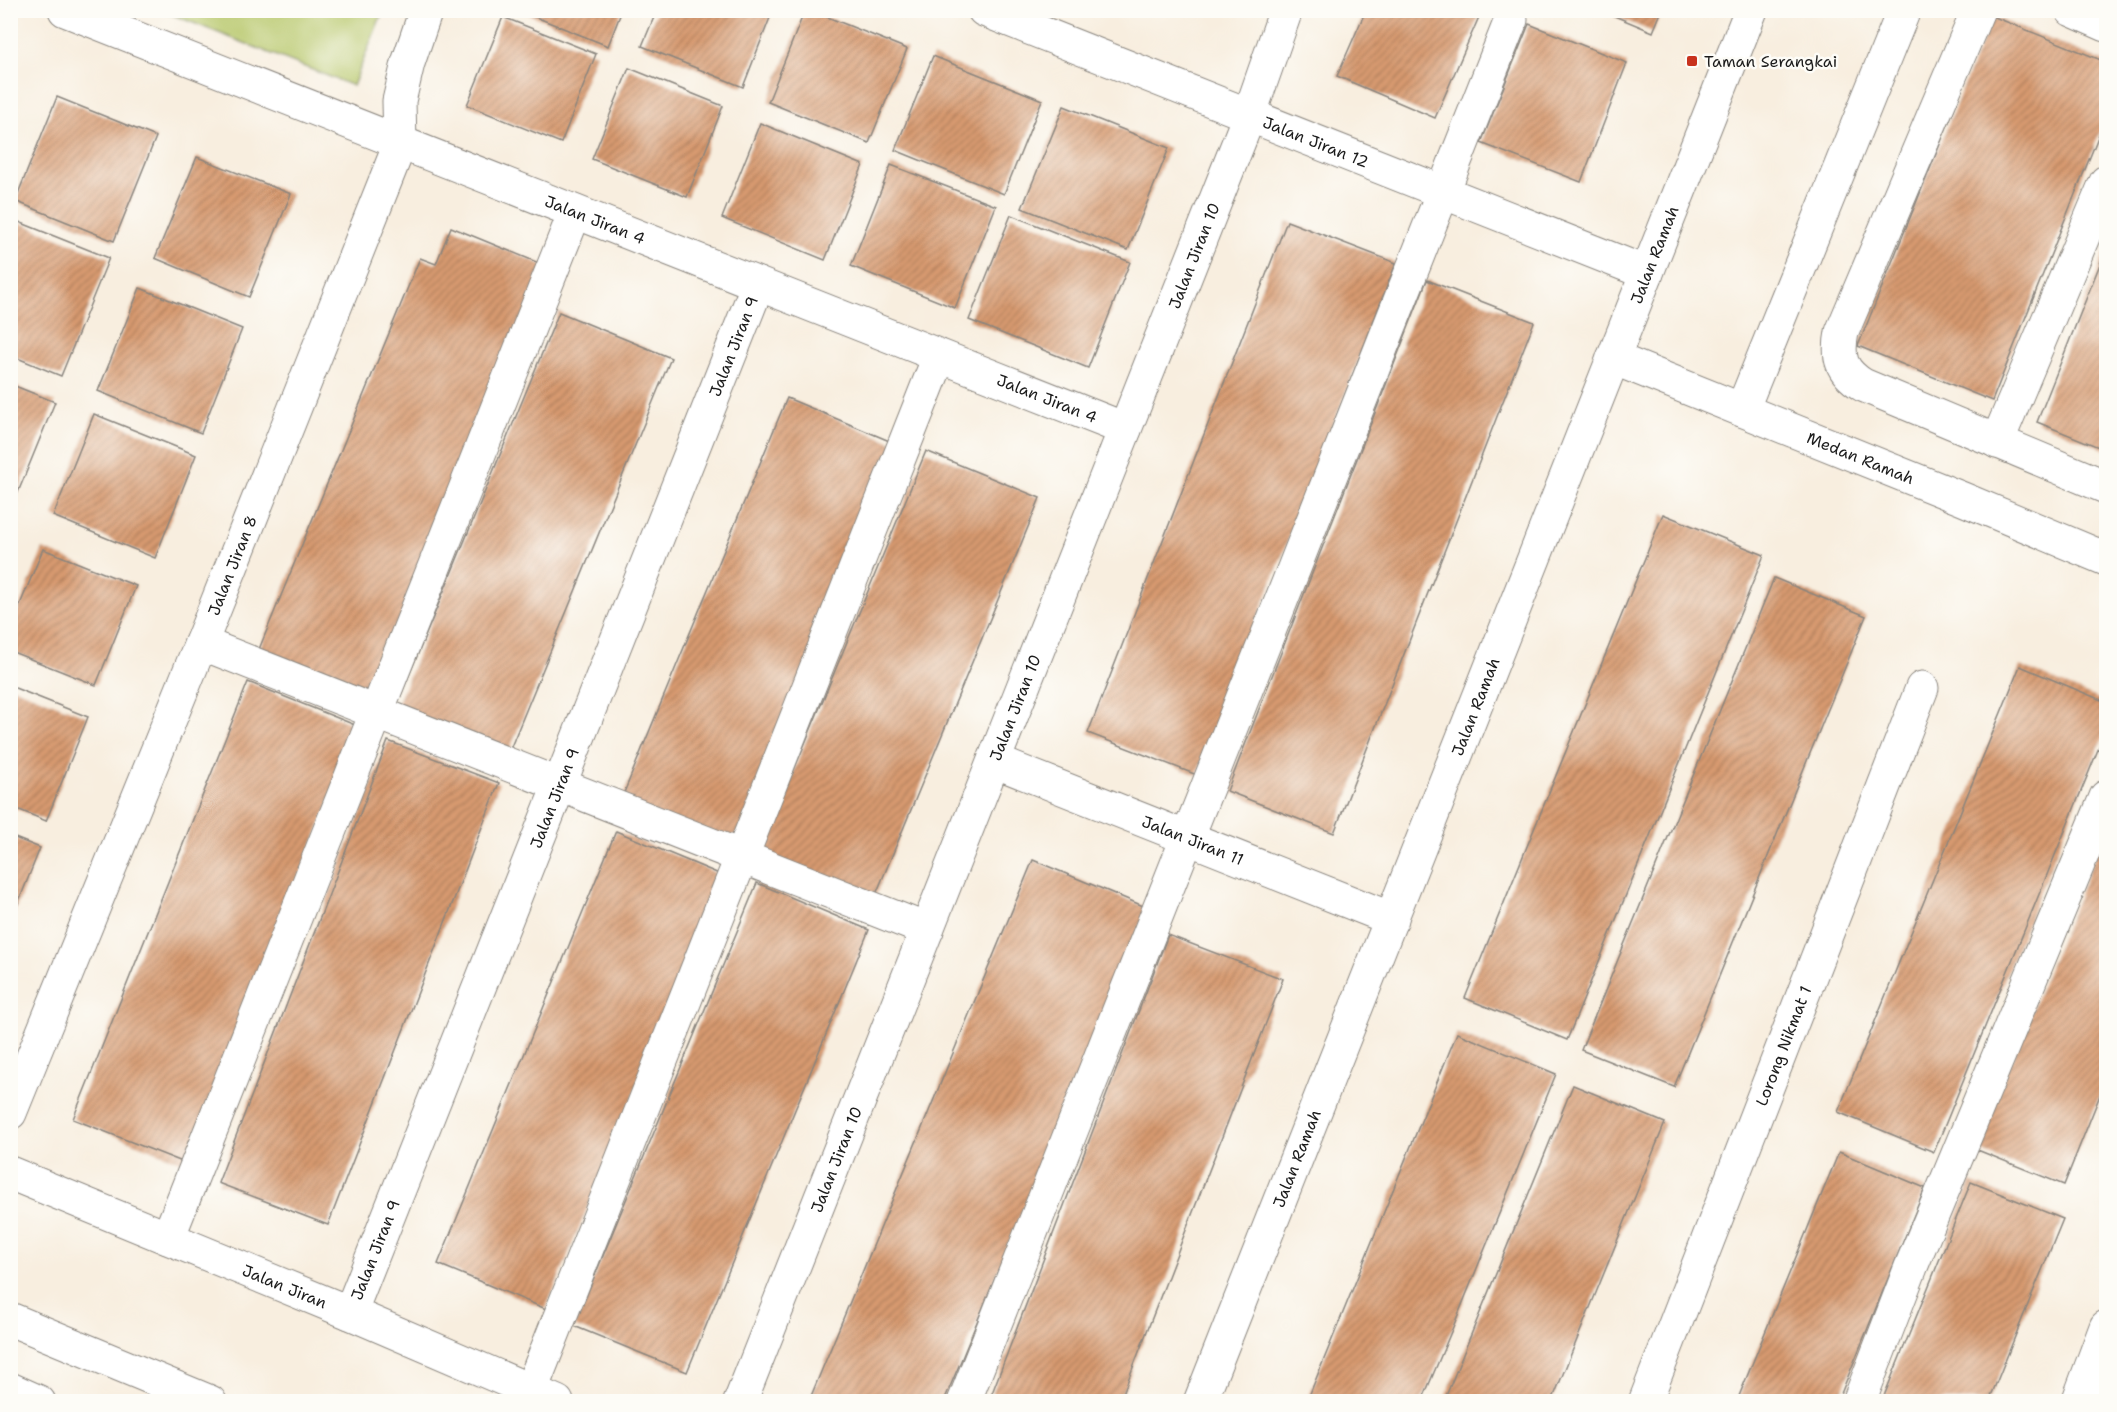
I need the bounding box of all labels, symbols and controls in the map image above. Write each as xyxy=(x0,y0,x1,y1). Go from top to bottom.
place label: Taman Serangkai xyxy=(1704,51,1837,72)
marker: Taman Serangkai xyxy=(1685,54,1699,68)
street label: Jalan Jiran 12 xyxy=(1260,111,1372,172)
street label: Jalan Jiran 4 xyxy=(542,190,648,249)
street label: Jalan Jiran 10 xyxy=(1163,199,1224,312)
street label: Jalan Ramah xyxy=(1625,203,1683,307)
street label: Jalan Jiran 9 xyxy=(704,293,763,399)
street label: Jalan Jiran 4 xyxy=(994,369,1100,427)
street label: Medan Ramah xyxy=(1804,427,1917,489)
street label: Jalan Jiran 8 xyxy=(203,512,261,618)
street label: Jalan Jiran 10 xyxy=(984,651,1045,764)
street label: Jalan Ramah xyxy=(1446,654,1504,759)
street label: Jalan Jiran 9 xyxy=(525,745,584,851)
street label: Jalan Jiran 11 xyxy=(1139,810,1247,870)
street label: Lorong Nikmat 1 xyxy=(1750,983,1816,1109)
street label: Jalan Jiran 10 xyxy=(806,1103,866,1215)
street label: Jalan Ramah xyxy=(1268,1106,1325,1210)
street label: Jalan Jiran 9 xyxy=(346,1197,404,1303)
street label: Jalan Jiran xyxy=(239,1259,330,1313)

